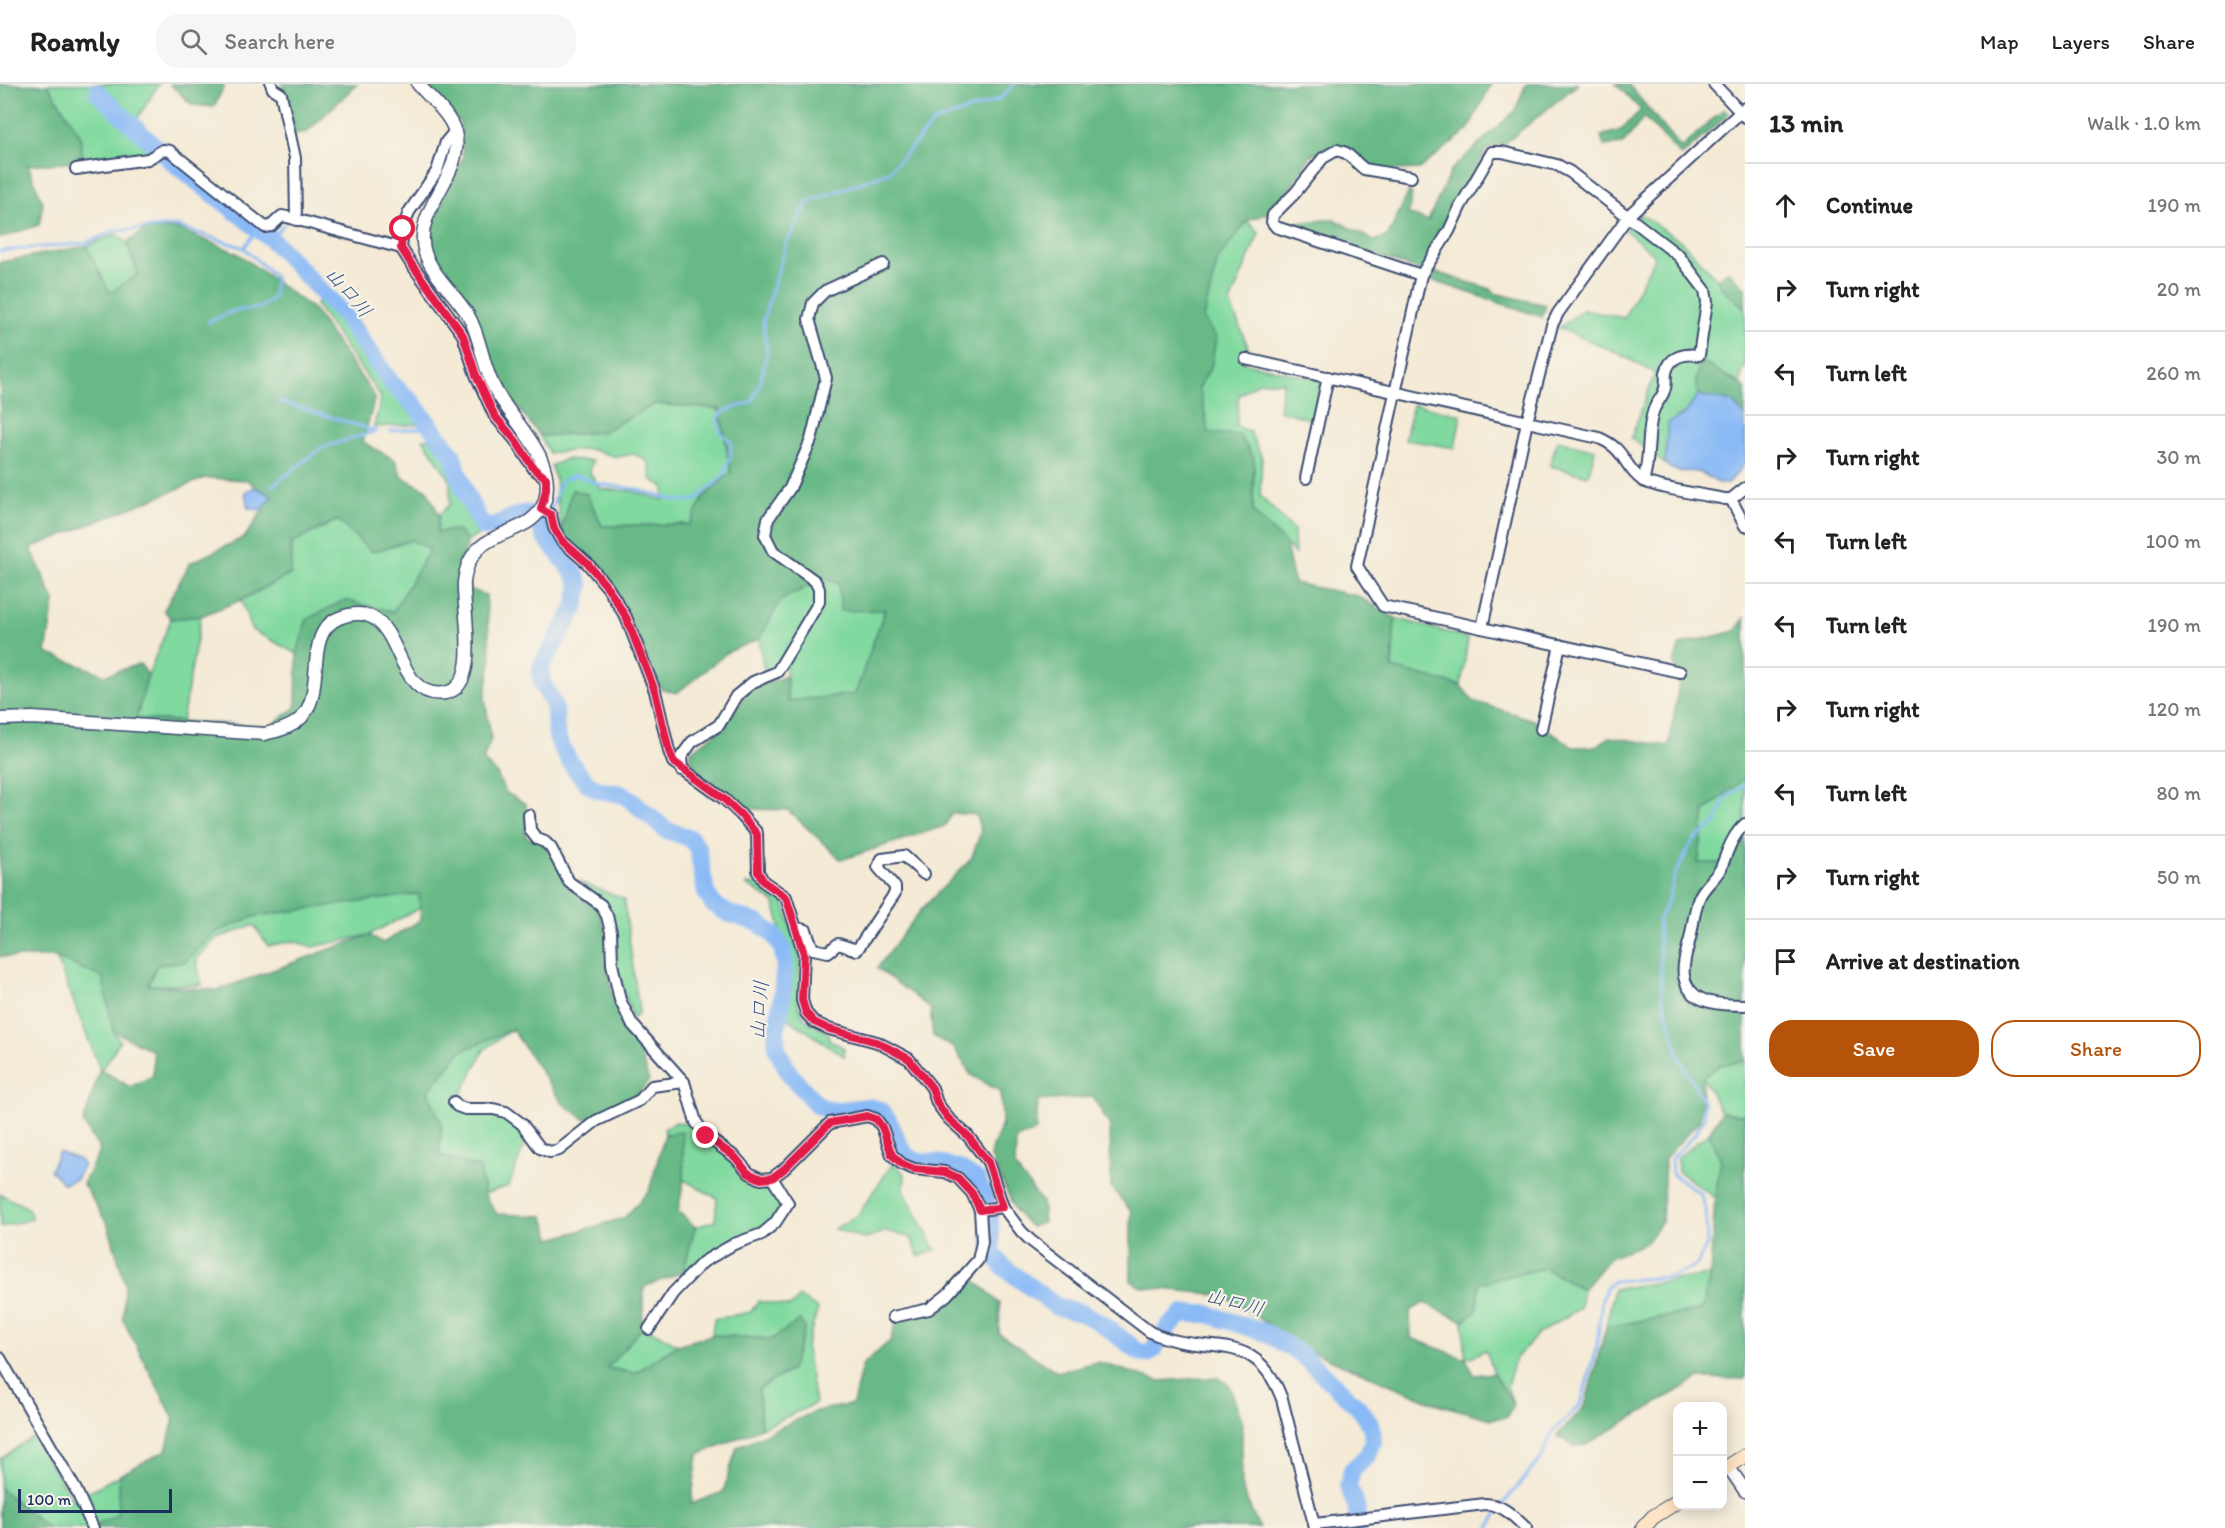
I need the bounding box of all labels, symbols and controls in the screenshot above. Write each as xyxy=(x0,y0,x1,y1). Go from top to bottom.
search box xyxy=(156,14,576,68)
text: Roamly xyxy=(30,24,120,58)
icon: search xyxy=(177,25,210,58)
text: Search here xyxy=(225,28,335,55)
text: Map xyxy=(1980,29,2019,54)
text: Layers xyxy=(2052,29,2110,54)
text: Share xyxy=(2143,29,2195,54)
text: 13 min xyxy=(1769,107,1843,139)
text: Walk · 1.0 km xyxy=(2087,111,2201,135)
icon: ahead xyxy=(1769,189,1802,222)
text: Continue xyxy=(1826,192,1913,219)
text: 190 m xyxy=(2148,193,2201,217)
route start xyxy=(389,215,415,241)
water label: 山口川 xyxy=(320,261,378,323)
icon: right xyxy=(1769,273,1802,306)
text: Turn right xyxy=(1826,276,1920,303)
text: 20 m xyxy=(2157,277,2201,301)
icon: left xyxy=(1769,357,1802,390)
text: Turn left xyxy=(1826,360,1907,387)
text: 260 m xyxy=(2146,361,2201,385)
icon: right xyxy=(1769,441,1802,474)
text: Turn right xyxy=(1826,444,1920,471)
text: 30 m xyxy=(2156,445,2201,469)
icon: left xyxy=(1769,525,1802,558)
text: Turn left xyxy=(1826,528,1907,555)
text: 100 m xyxy=(2146,529,2201,553)
icon: left xyxy=(1769,609,1802,642)
text: Turn left xyxy=(1826,612,1907,639)
text: 190 m xyxy=(2148,613,2201,637)
icon: right xyxy=(1769,693,1802,726)
text: Turn right xyxy=(1826,696,1920,723)
text: 120 m xyxy=(2148,697,2201,721)
icon: left xyxy=(1769,777,1802,810)
text: Turn left xyxy=(1826,780,1907,807)
text: 80 m xyxy=(2156,781,2201,805)
icon: right xyxy=(1769,861,1802,894)
text: Turn right xyxy=(1826,864,1920,891)
text: 50 m xyxy=(2157,865,2201,889)
icon: arrive xyxy=(1769,945,1802,978)
text: Arrive at destination xyxy=(1826,948,2020,975)
water label: 山口川 xyxy=(745,979,773,1041)
button: Save xyxy=(1769,1020,1979,1077)
button: Share xyxy=(1991,1020,2201,1077)
route end xyxy=(692,1122,718,1148)
water label: 山口川 xyxy=(1203,1283,1267,1321)
map controls xyxy=(1673,1402,1727,1510)
button: + xyxy=(1673,1402,1727,1456)
button: − xyxy=(1673,1456,1727,1510)
scale bar xyxy=(18,1486,172,1514)
text: 100 m xyxy=(27,1490,71,1509)

